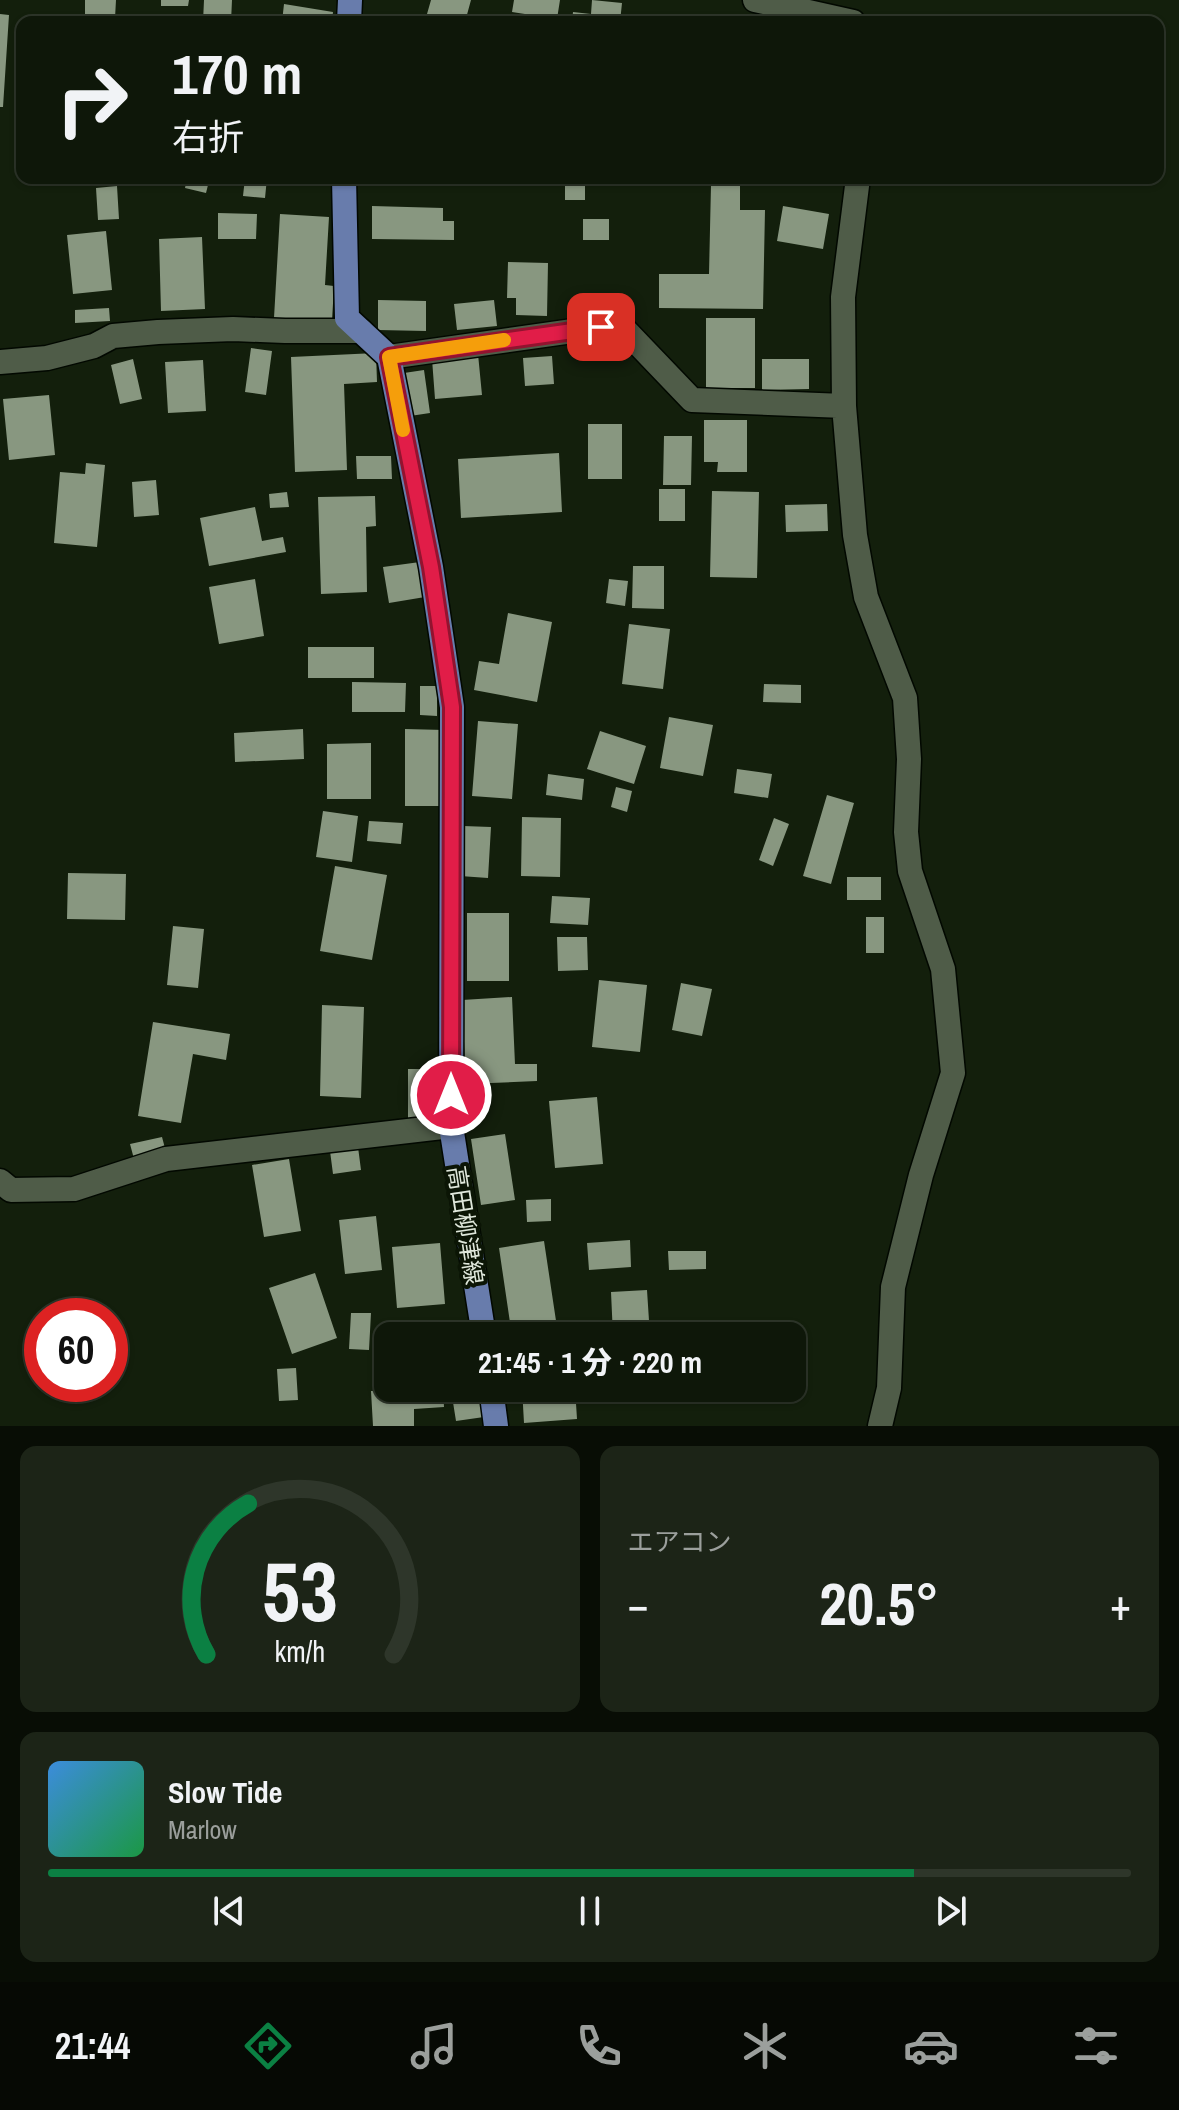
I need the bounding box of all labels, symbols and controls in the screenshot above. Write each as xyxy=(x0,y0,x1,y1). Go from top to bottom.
text: 170 m xyxy=(172,36,302,111)
icon: right xyxy=(40,48,144,152)
text: 右折 xyxy=(172,113,244,161)
pin xyxy=(567,293,635,361)
icon: arrive xyxy=(579,305,623,349)
position arrow xyxy=(409,1053,493,1137)
street label: 高田柳津線 xyxy=(441,1163,491,1287)
speed limit sign: 60 xyxy=(24,1298,128,1402)
text: 21:45 · 1 分 · 220 m xyxy=(478,1342,702,1382)
text: エアコン xyxy=(628,1524,732,1559)
text: 53 xyxy=(262,1535,338,1647)
text: 20.5° xyxy=(819,1563,939,1644)
text: − xyxy=(628,1574,649,1634)
text: + xyxy=(1110,1574,1131,1634)
text: km/h xyxy=(274,1632,325,1671)
text: Slow Tide xyxy=(168,1772,282,1812)
text: Marlow xyxy=(168,1812,237,1847)
icon: previous xyxy=(207,1889,251,1933)
icon: pause xyxy=(568,1889,612,1933)
icon: next xyxy=(929,1889,973,1933)
icon: directions xyxy=(240,2018,296,2074)
icon: music xyxy=(406,2018,462,2074)
icon: phone xyxy=(571,2018,627,2074)
icon: climate xyxy=(737,2018,793,2074)
icon: car xyxy=(903,2018,959,2074)
icon: filters xyxy=(1068,2018,1124,2074)
text: 21:44 xyxy=(55,2022,130,2070)

